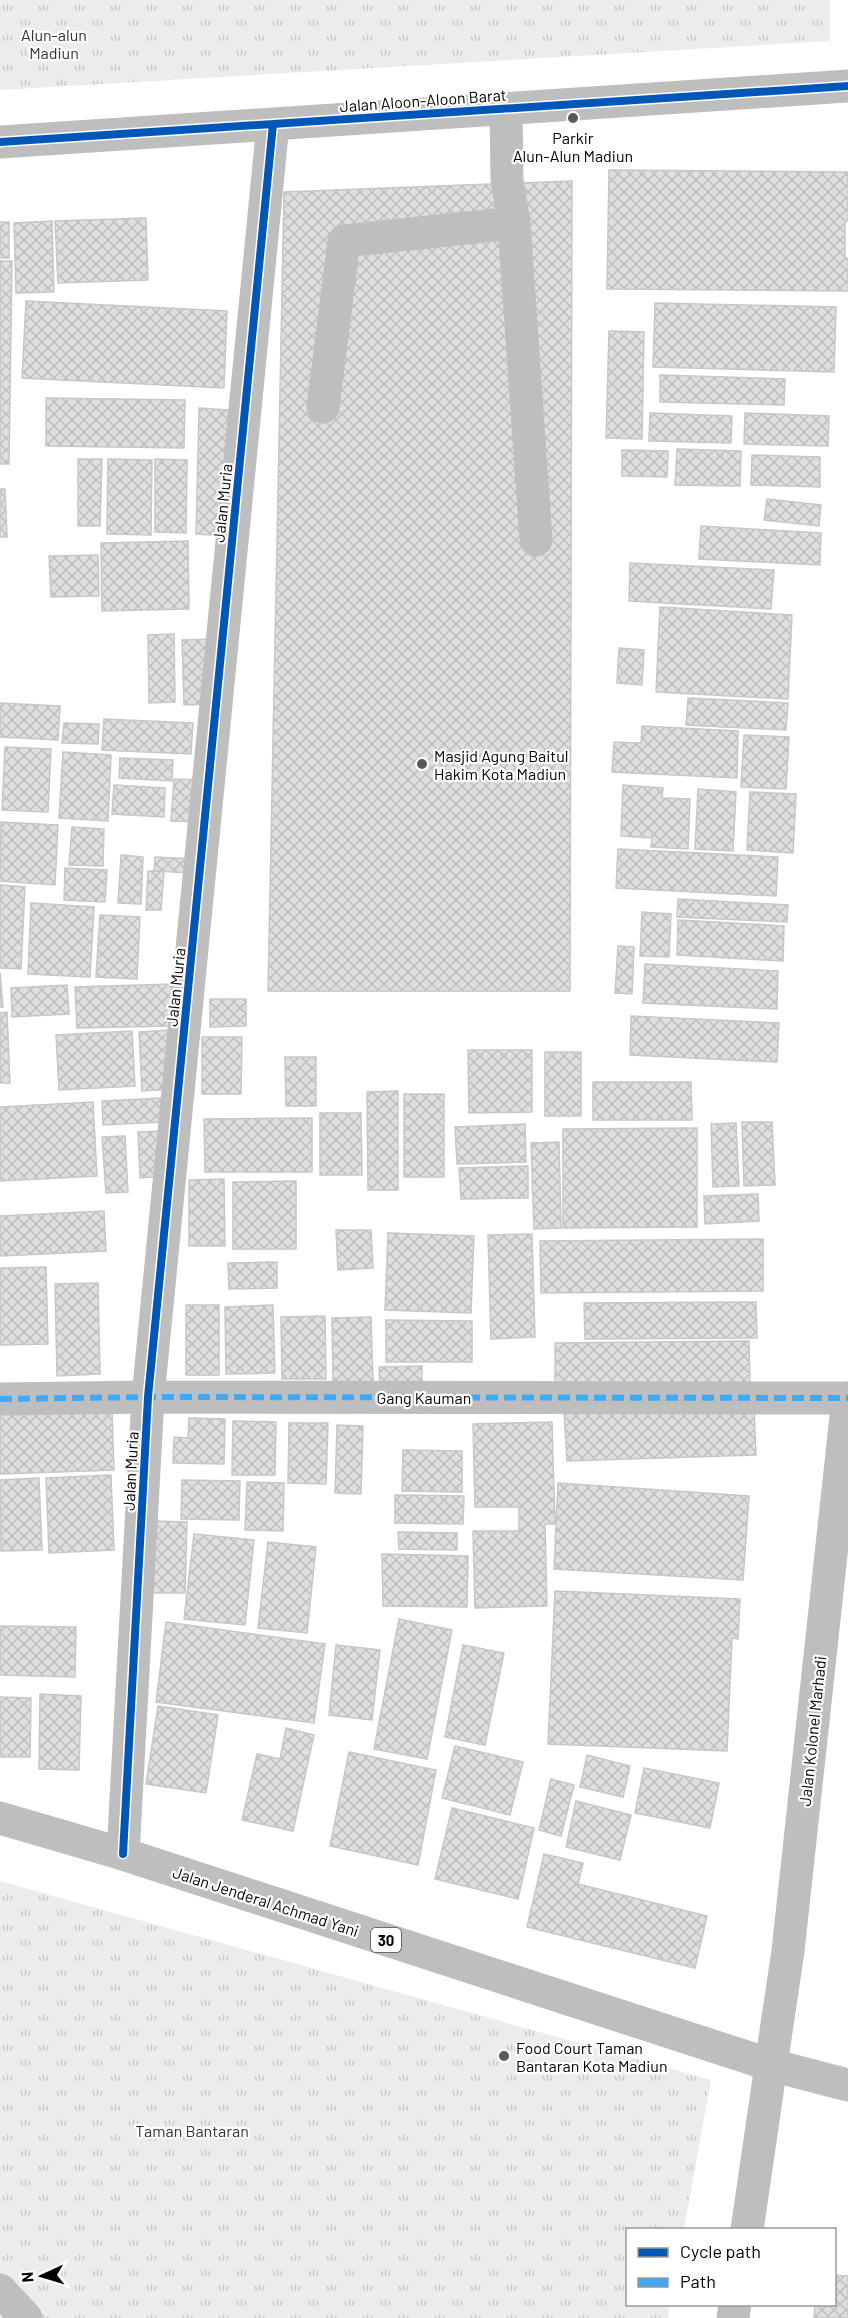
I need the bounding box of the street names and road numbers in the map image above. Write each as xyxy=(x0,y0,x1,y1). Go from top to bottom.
street label: Jalan Aloon-Aloon Barat xyxy=(339,85,507,115)
street label: Jalan Muria xyxy=(208,463,236,543)
street label: Jalan Muria xyxy=(161,947,189,1027)
street label: Gang Kauman xyxy=(377,1388,471,1407)
street label: Jalan Muria xyxy=(118,1431,142,1511)
street label: Jalan Kolonel Marhadi xyxy=(795,1655,829,1807)
street label: Jalan Jenderal Achmad Yani xyxy=(171,1862,361,1940)
road number: 30 xyxy=(371,1928,401,1952)

